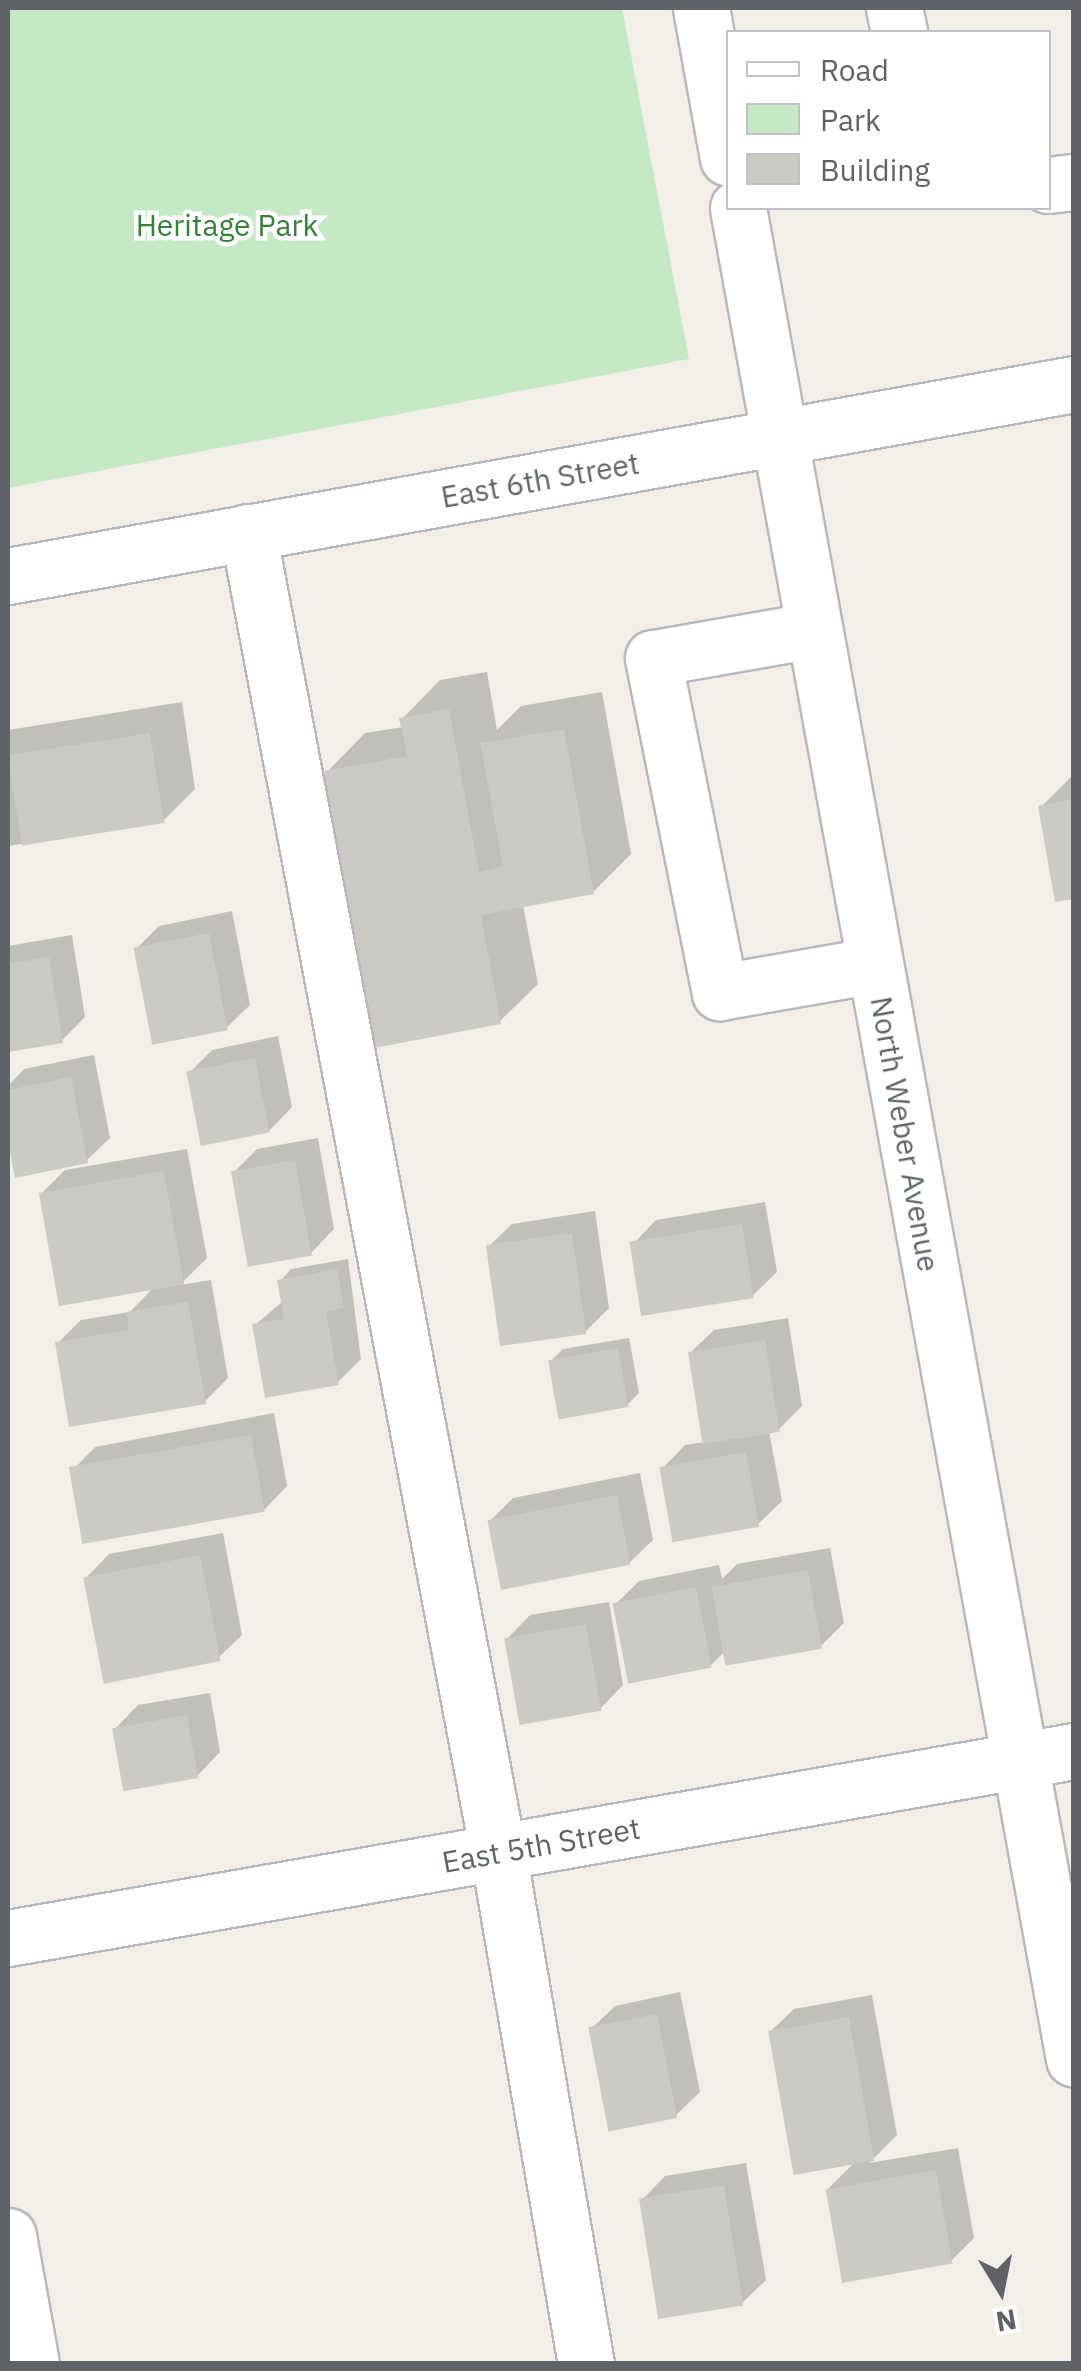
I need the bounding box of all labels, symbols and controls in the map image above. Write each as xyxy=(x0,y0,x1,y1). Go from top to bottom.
legend xyxy=(726,30,1051,210)
text: Road xyxy=(820,50,889,89)
text: Park xyxy=(820,100,881,139)
text: Building xyxy=(820,150,930,189)
park label: Heritage Park xyxy=(136,207,318,243)
street label: East 6th Street xyxy=(438,445,642,515)
street label: North Weber Avenue xyxy=(863,994,947,1274)
street label: East 5th Street xyxy=(439,1810,643,1880)
north arrow xyxy=(951,2241,1051,2341)
text: N xyxy=(993,2301,1019,2341)

